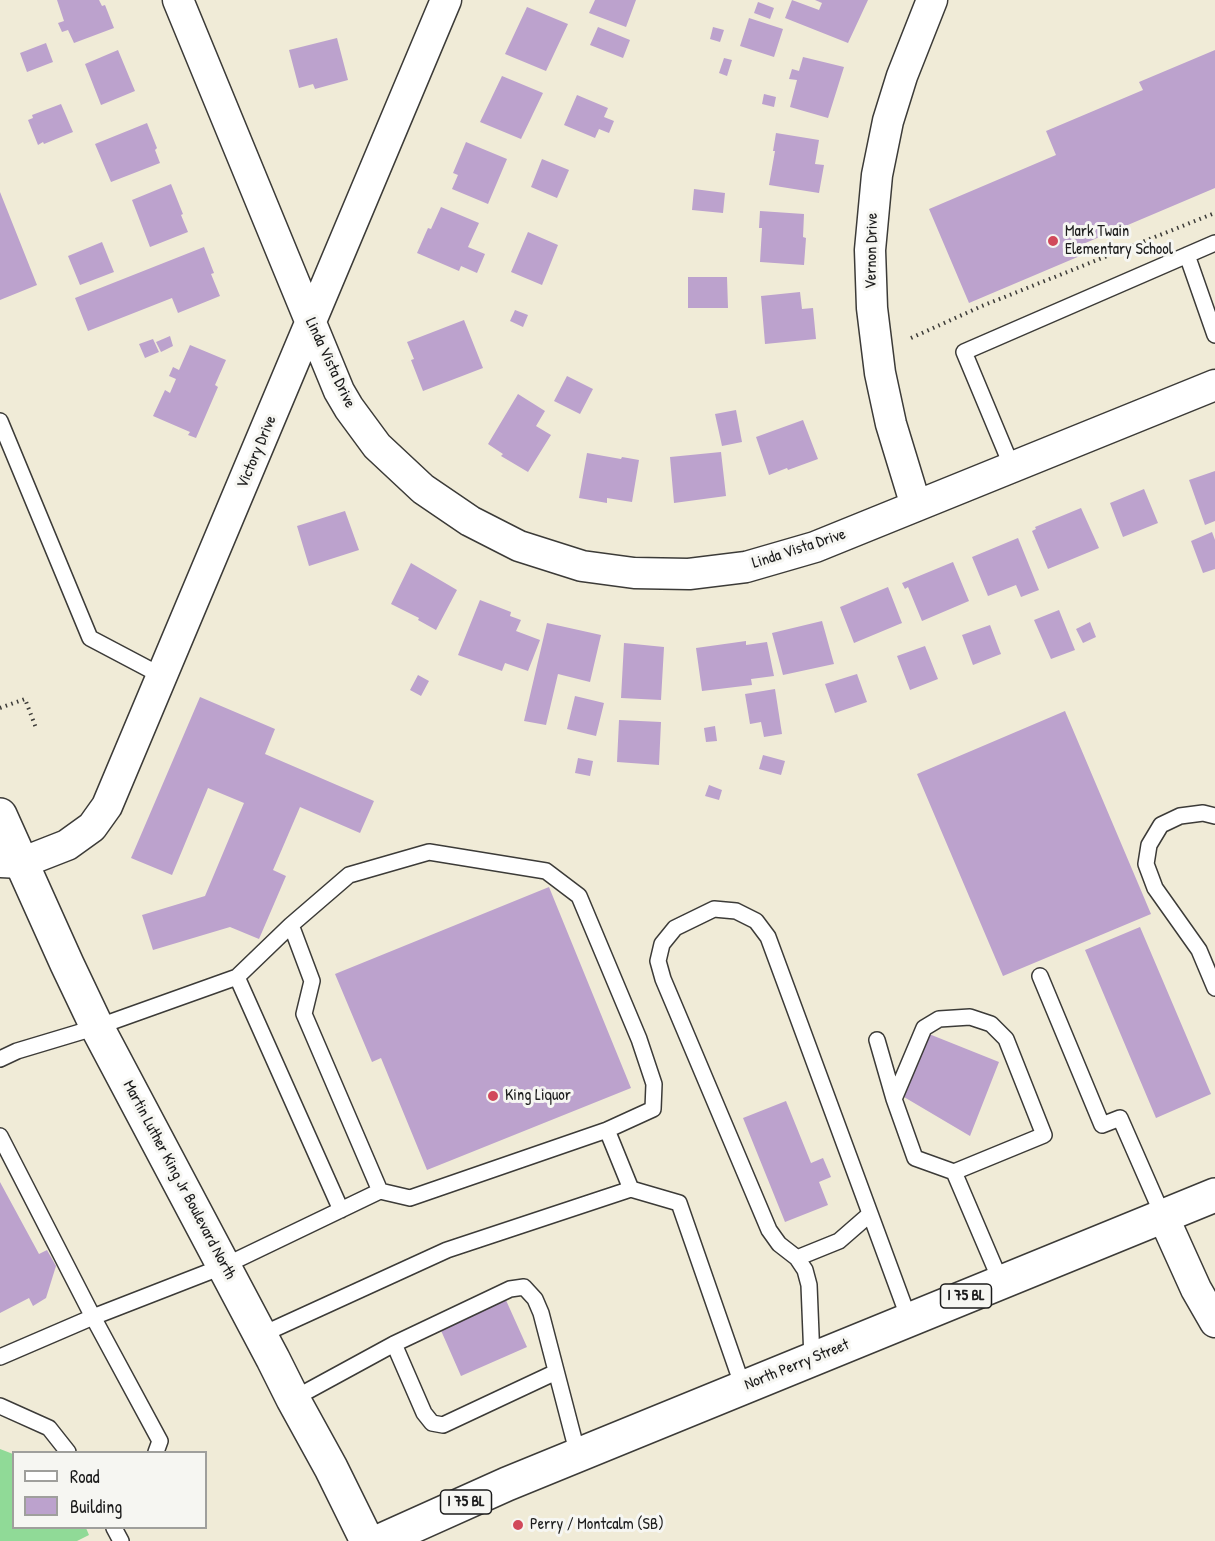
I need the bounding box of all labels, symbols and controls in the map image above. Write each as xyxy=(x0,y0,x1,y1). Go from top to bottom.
street label: Vernon Drive xyxy=(862,213,882,289)
place label: Mark Twain Elementary School xyxy=(1065,222,1173,260)
marker: Mark Twain Elementary School xyxy=(1046,234,1060,248)
street label: Linda Vista Drive xyxy=(301,315,359,411)
street label: Victory Drive xyxy=(233,413,281,491)
street label: Linda Vista Drive xyxy=(750,525,848,573)
street label: Martin Luther King Jr Boulevard North xyxy=(118,1077,240,1283)
place label: King Liquor xyxy=(505,1086,571,1106)
marker: King Liquor xyxy=(486,1089,500,1103)
road number: I 75 BL xyxy=(940,1284,992,1308)
street label: North Perry Street xyxy=(742,1335,852,1395)
legend xyxy=(12,1451,207,1529)
text: Road xyxy=(70,1464,100,1489)
road number: I 75 BL xyxy=(440,1490,492,1514)
text: Building xyxy=(70,1494,122,1519)
place label: Perry / Montcalm (SB) xyxy=(530,1515,664,1535)
marker: Perry / Montcalm (SB) xyxy=(511,1518,525,1532)

